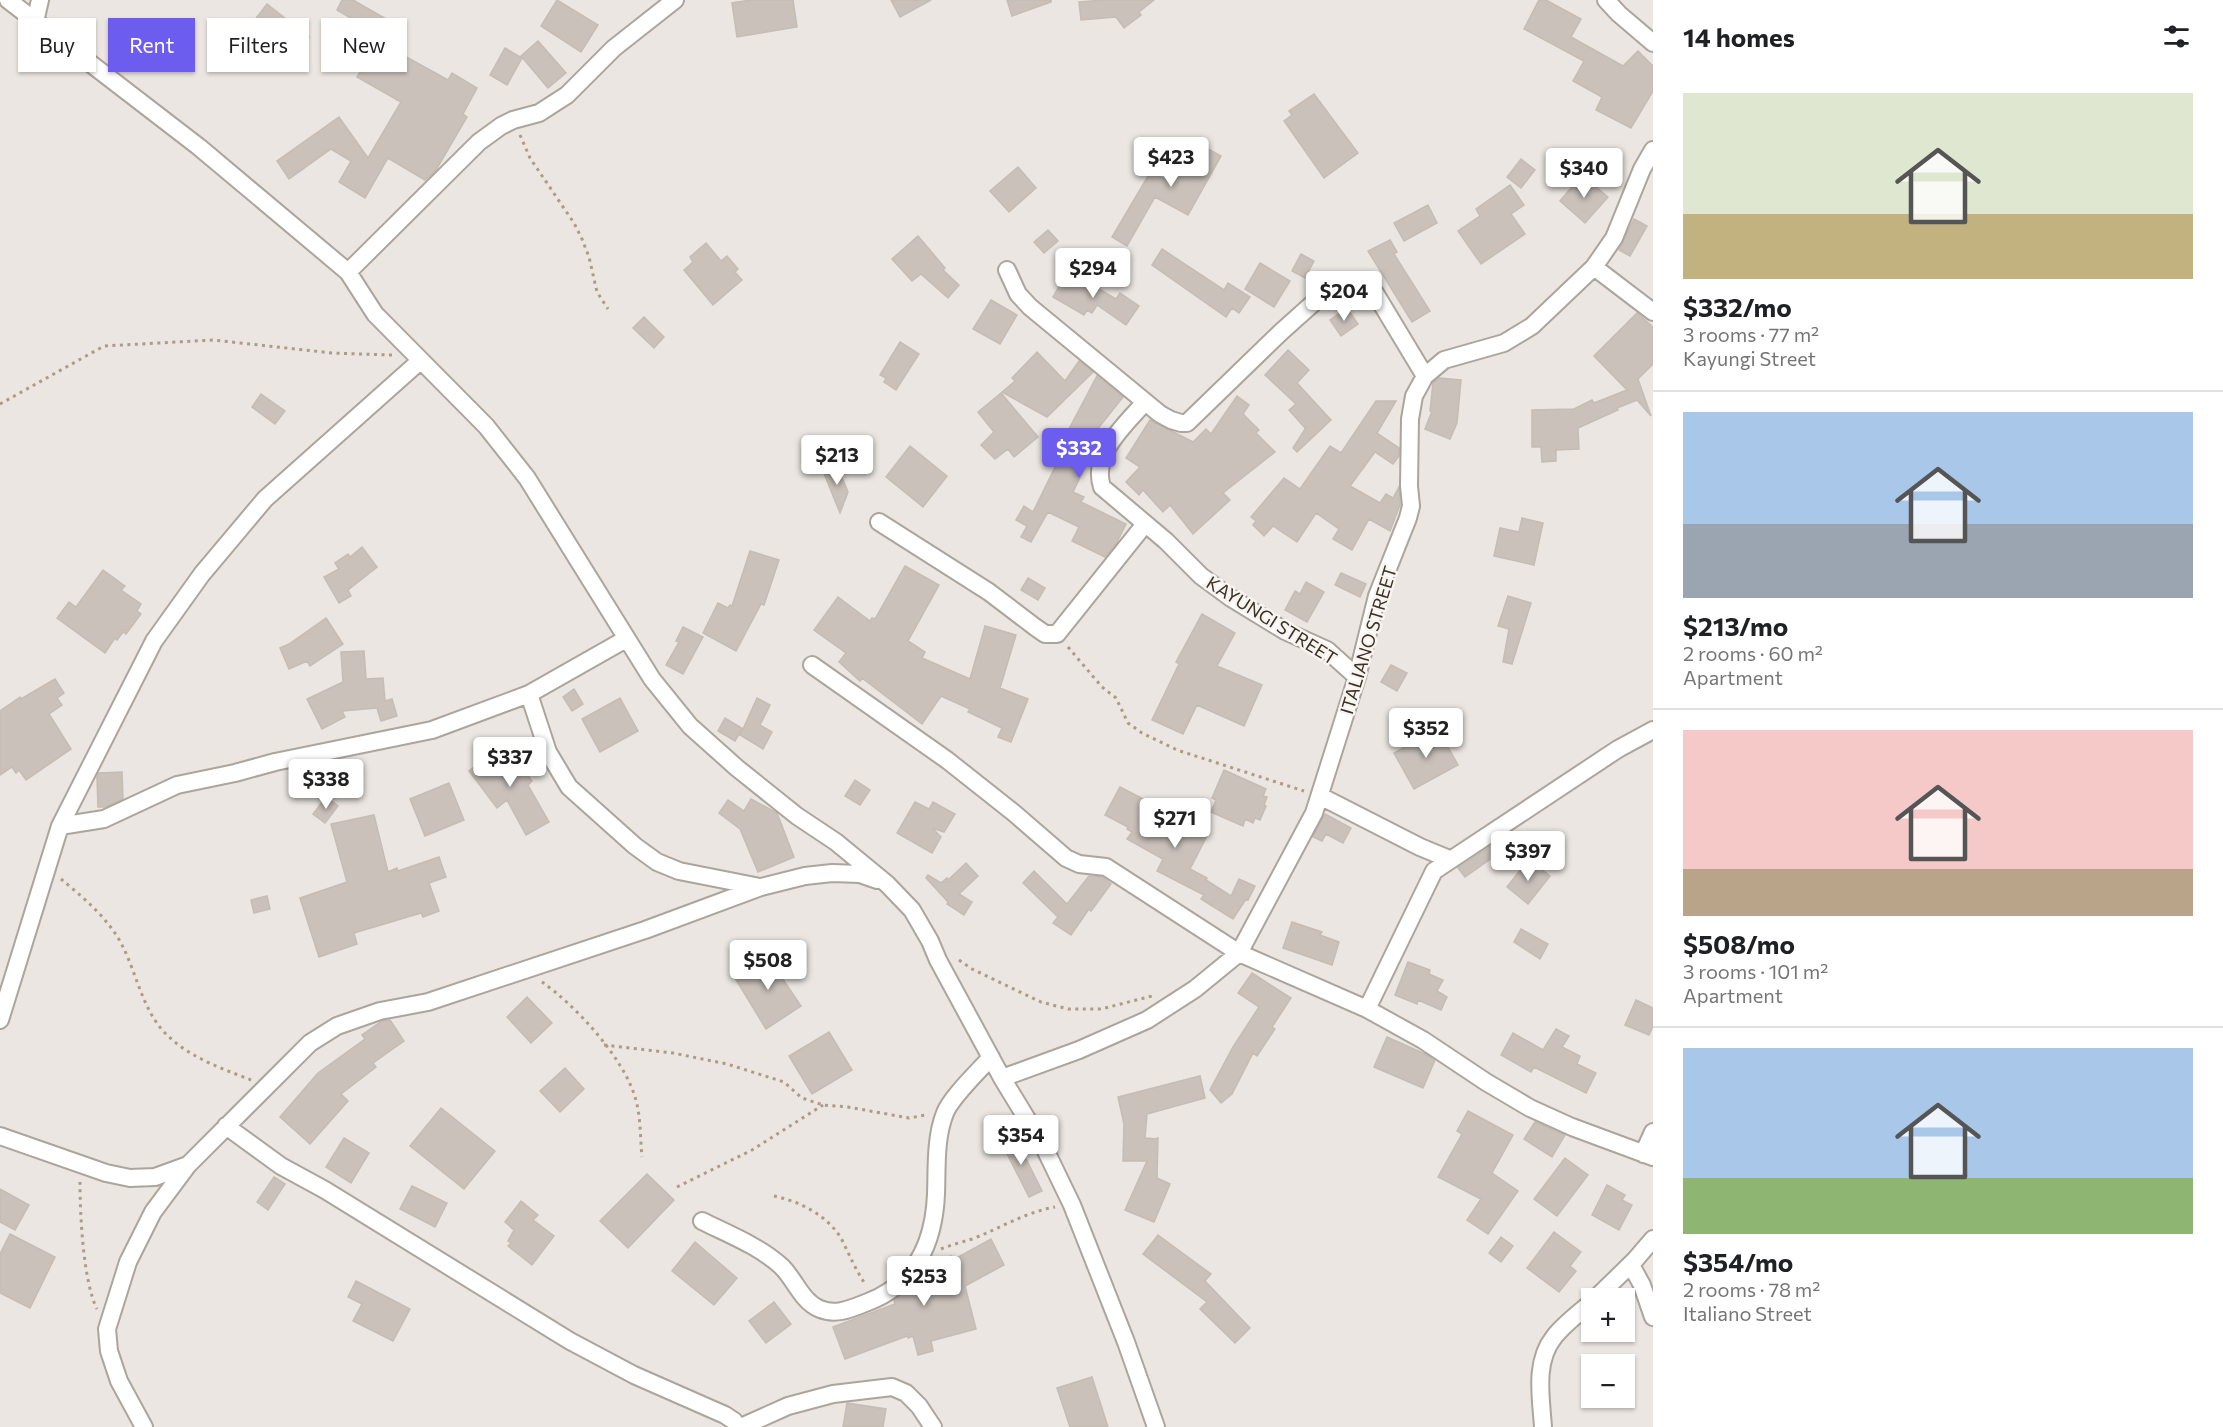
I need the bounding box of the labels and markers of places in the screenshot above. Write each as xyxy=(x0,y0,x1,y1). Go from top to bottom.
pin: $423 xyxy=(1135,137,1207,188)
pin: $340 xyxy=(1548,148,1620,199)
pin: $294 xyxy=(1057,248,1129,299)
pin: $204 xyxy=(1308,271,1380,322)
pin: $332 xyxy=(1043,428,1115,479)
pin: $213 xyxy=(801,435,873,486)
pin: $352 xyxy=(1390,708,1462,759)
pin: $337 xyxy=(474,737,546,788)
pin: $338 xyxy=(290,759,362,810)
pin: $271 xyxy=(1139,798,1211,849)
pin: $397 xyxy=(1492,831,1564,882)
pin: $508 xyxy=(732,940,804,991)
pin: $354 xyxy=(985,1115,1057,1166)
pin: $253 xyxy=(888,1256,960,1307)

